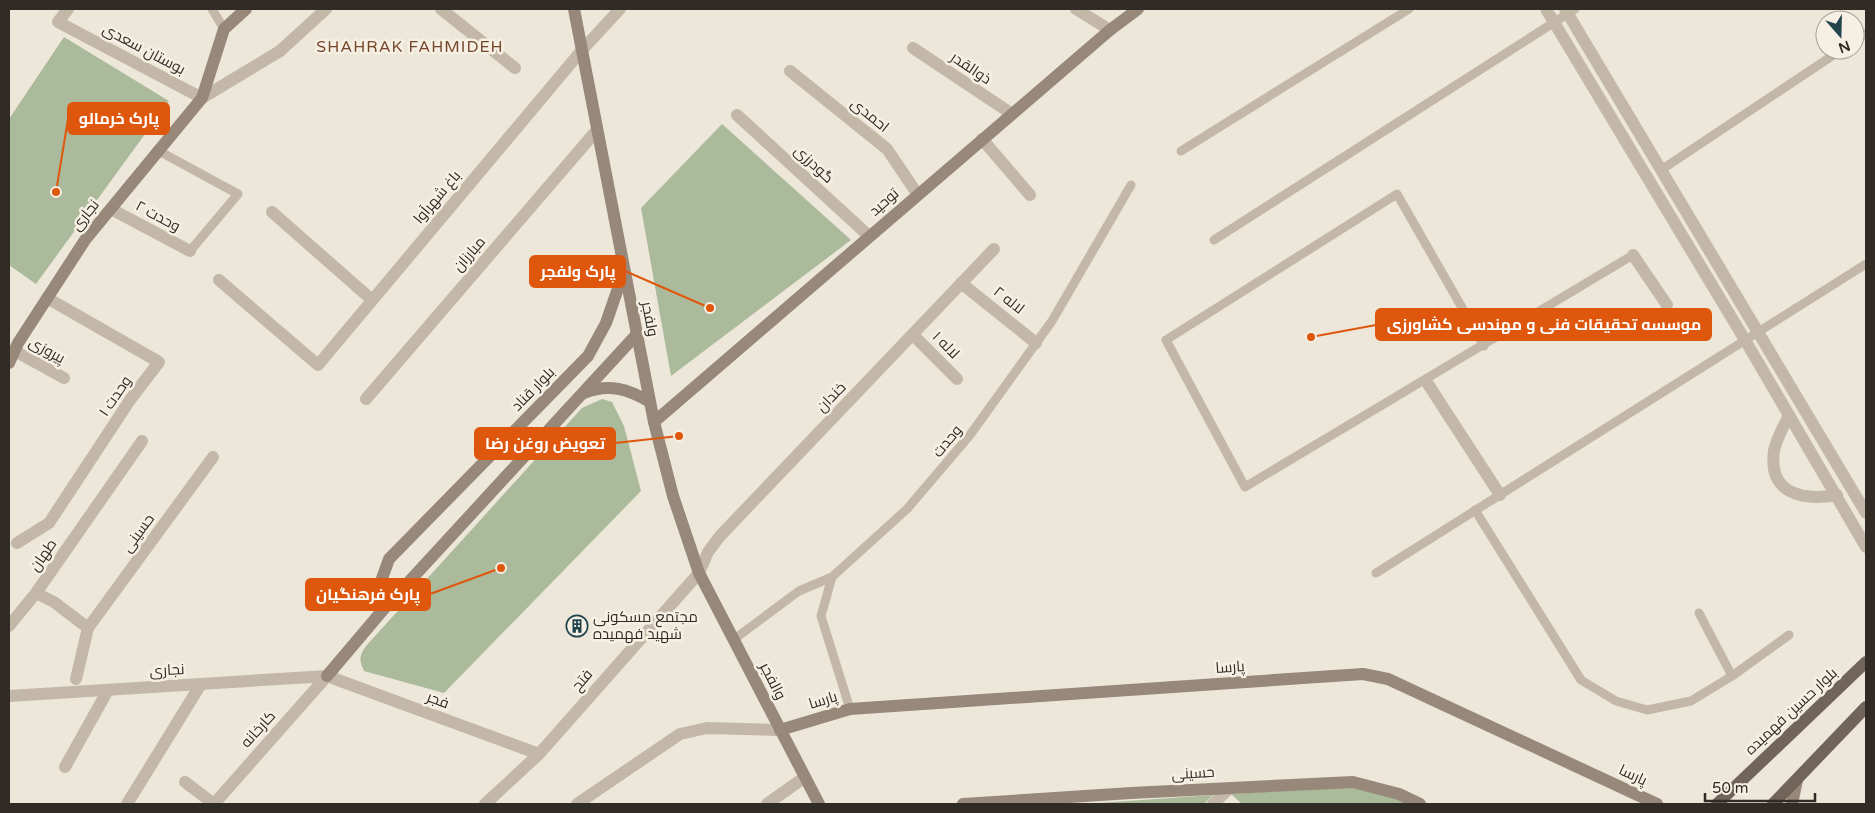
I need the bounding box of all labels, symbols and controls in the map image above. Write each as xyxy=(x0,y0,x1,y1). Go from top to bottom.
north arrow xyxy=(1815,10,1865,60)
street label: بوستان سعدی xyxy=(99,20,188,79)
district label: SHAHRAK FAHMIDEH xyxy=(316,37,504,57)
text: N xyxy=(1836,37,1852,57)
street label: ذوالقدر xyxy=(946,47,995,88)
street label: احمدی xyxy=(847,94,893,137)
callout: پارک خرمالو xyxy=(68,103,169,134)
text: پارک خرمالو xyxy=(79,109,159,130)
street label: گودرزی xyxy=(790,141,837,187)
street label: باغ شهرآوا xyxy=(410,167,466,228)
street label: توحید xyxy=(865,184,903,220)
street label: نجاری xyxy=(67,196,104,235)
street label: وحدت ۲ xyxy=(133,197,183,235)
street label: مبارزان xyxy=(449,233,490,276)
callout: پارک ولفجر xyxy=(530,256,625,287)
text: پارک ولفجر xyxy=(539,262,616,283)
street label: لاله ۲ xyxy=(990,282,1028,318)
street label: ولفجر xyxy=(638,299,662,338)
callout: موسسه تحقیقات فنی و مهندسی کشاورزی xyxy=(1376,309,1711,340)
text: موسسه تحقیقات فنی و مهندسی کشاورزی xyxy=(1387,315,1701,335)
street label: لاله ۱ xyxy=(929,328,963,362)
street label: پیروزی xyxy=(25,333,68,368)
street label: بلوار قناد xyxy=(508,363,558,415)
street label: وحدت ۱ xyxy=(95,372,135,420)
street label: خندان xyxy=(812,378,850,416)
street label: وحدت xyxy=(928,421,966,461)
callout: تعویض روغن رضا xyxy=(475,428,615,459)
text: تعویض روغن رضا xyxy=(485,434,606,454)
street label: حسینی xyxy=(118,510,159,556)
street label: طهان xyxy=(25,535,61,575)
callout: پارک فرهنگیان xyxy=(306,579,430,610)
text: پارک فرهنگیان xyxy=(316,585,420,606)
place label: مجتمع مسکونی شهید فهمیده xyxy=(593,608,698,644)
building icon: مجتمع مسکونی شهید فهمیده xyxy=(565,614,589,638)
street label: پارسا xyxy=(1215,657,1245,678)
street label: والفجر xyxy=(756,658,790,703)
street label: نجاری xyxy=(149,660,185,681)
street label: بلوار حسین فهمیده xyxy=(1741,664,1842,759)
street label: فتح xyxy=(568,665,598,696)
street label: فجر xyxy=(423,687,452,712)
street label: پارسا xyxy=(806,687,840,714)
street label: کارخانه xyxy=(237,707,279,751)
street label: پارسا xyxy=(1616,761,1650,790)
street label: حسینی xyxy=(1171,763,1215,784)
scale bar xyxy=(1705,770,1815,802)
text: 50 m xyxy=(1712,779,1749,797)

